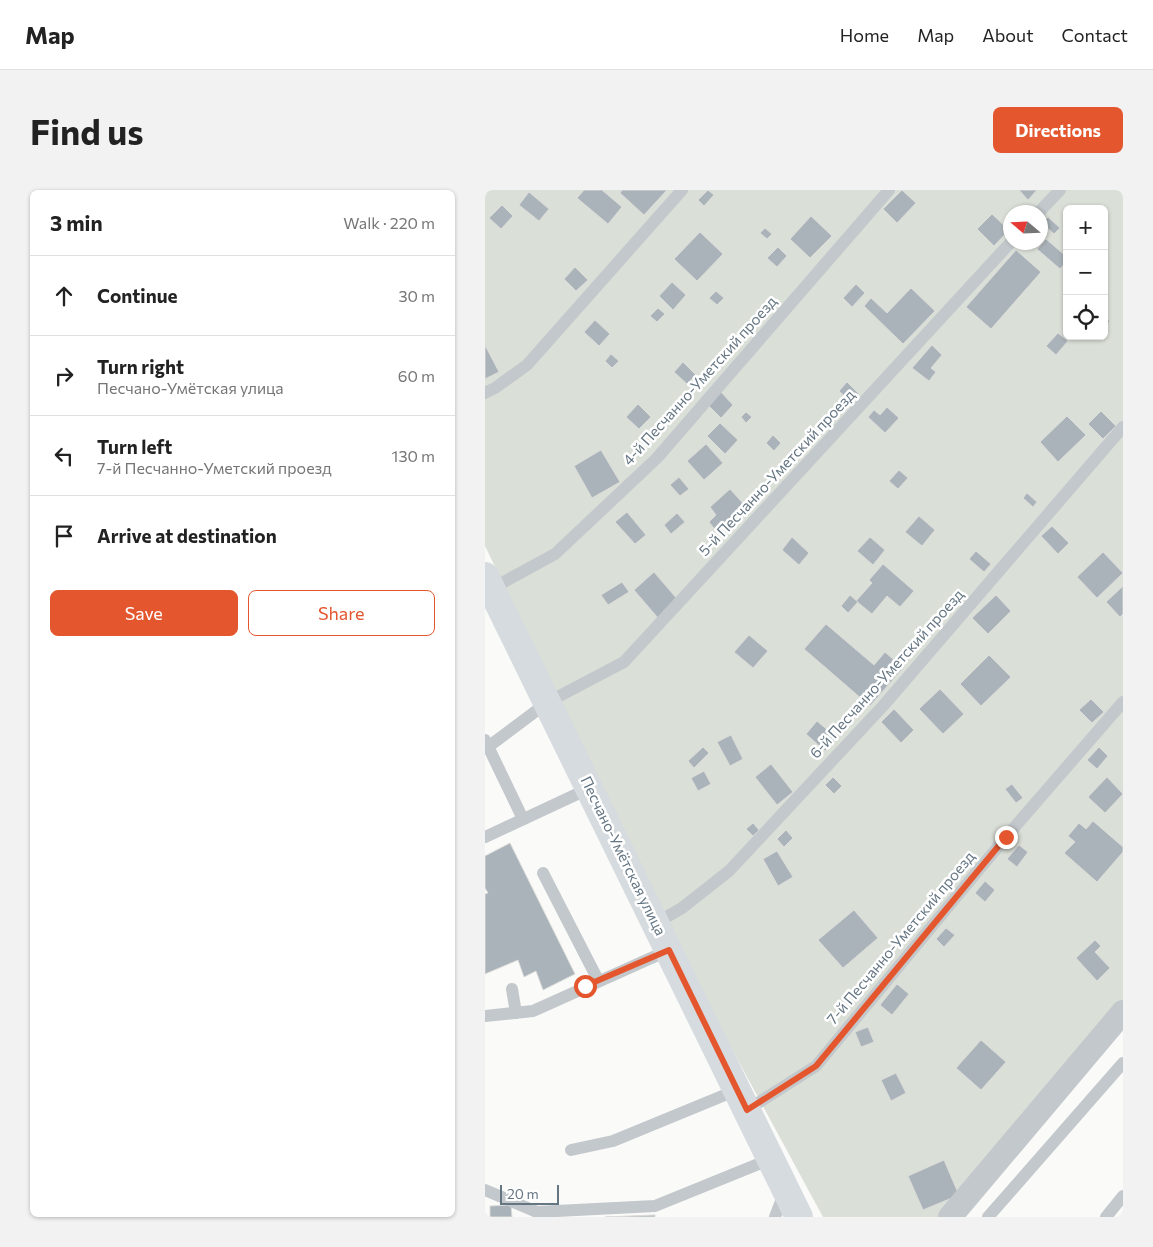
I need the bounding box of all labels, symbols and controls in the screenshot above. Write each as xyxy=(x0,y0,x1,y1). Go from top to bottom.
text: Map xyxy=(25,20,75,49)
text: Home xyxy=(840,24,889,46)
text: Map xyxy=(917,24,954,46)
text: About xyxy=(982,24,1034,46)
text: Contact xyxy=(1062,24,1128,46)
button: Directions xyxy=(993,107,1123,153)
text: Find us xyxy=(30,109,144,152)
north arrow xyxy=(1003,205,1048,250)
map controls xyxy=(1063,205,1108,340)
button: + xyxy=(1063,205,1108,250)
text: 3 min xyxy=(50,210,103,235)
text: Walk · 220 m xyxy=(343,213,435,232)
button: − xyxy=(1063,250,1108,295)
icon: ahead xyxy=(50,282,78,310)
text: Continue xyxy=(97,284,177,307)
text: 30 m xyxy=(398,286,435,305)
street label: 4-й Песчанно-Уметский проезд xyxy=(619,292,780,469)
button: locate xyxy=(1063,295,1108,340)
text: Turn right xyxy=(97,355,184,378)
icon: right xyxy=(50,362,78,390)
text: 60 m xyxy=(398,366,435,385)
text: Песчано-Умётская улица xyxy=(97,378,284,397)
street label: 5-й Песчанно-Уметский проезд xyxy=(694,385,858,559)
text: Turn left xyxy=(97,435,172,458)
icon: left xyxy=(50,442,78,470)
text: 130 m xyxy=(392,446,435,465)
text: 7-й Песчанно-Уметский проезд xyxy=(97,458,332,477)
icon: arrive xyxy=(50,522,78,550)
text: Arrive at destination xyxy=(97,524,277,547)
street label: 6-й Песчанно-Уметский проезд xyxy=(806,585,967,762)
button: Save xyxy=(50,590,238,636)
button: Share xyxy=(248,590,435,636)
street label: Песчано-Умётская улица xyxy=(577,773,670,938)
route end xyxy=(995,826,1018,849)
street label: 7-й Песчанно-Уметский проезд xyxy=(823,847,978,1027)
route start xyxy=(574,975,597,998)
scale bar xyxy=(500,1182,559,1205)
text: 20 m xyxy=(507,1185,539,1202)

